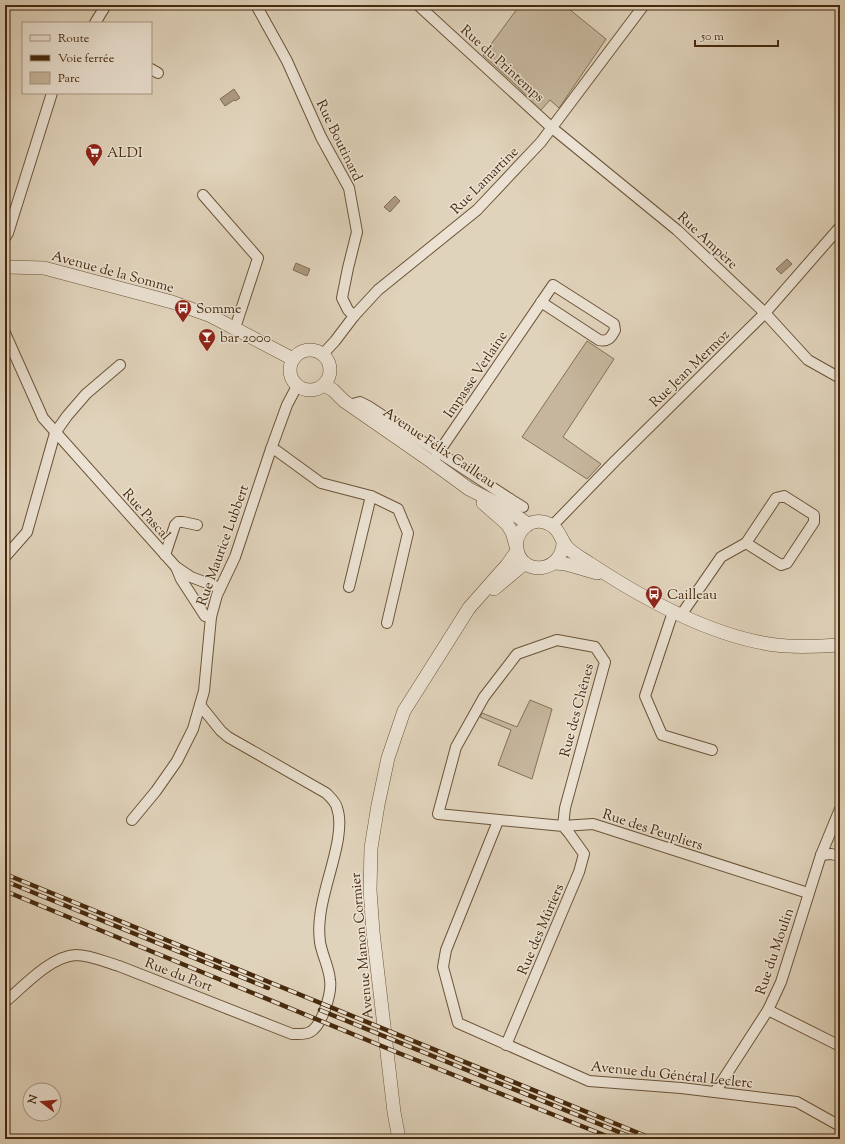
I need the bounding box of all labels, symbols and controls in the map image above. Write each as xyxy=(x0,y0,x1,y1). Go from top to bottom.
street label: Rue du Printemps xyxy=(455,21,548,108)
legend xyxy=(22,22,152,94)
scale bar xyxy=(695,22,778,48)
text: 50 m xyxy=(700,28,724,46)
text: Route xyxy=(58,30,90,48)
text: Voie ferrée xyxy=(58,50,115,68)
text: Parc xyxy=(58,70,80,88)
street label: Rue Boutinard xyxy=(310,97,367,185)
supermarket icon: ALDI xyxy=(84,142,104,167)
street label: Rue Lamartine xyxy=(447,143,524,220)
place label: ALDI xyxy=(107,144,143,164)
street label: Rue Ampère xyxy=(672,208,741,275)
street label: Avenue de la Somme xyxy=(49,247,176,299)
bus stop icon: Somme xyxy=(173,298,193,323)
place label: Somme xyxy=(196,300,242,320)
street label: Rue Jean Mermoz xyxy=(646,326,735,413)
bar icon: bar 2000 xyxy=(197,327,217,352)
street label: Impasse Verlaine xyxy=(440,327,513,423)
place label: bar 2000 xyxy=(220,329,271,349)
street label: Avenue Félix Cailleau xyxy=(378,403,499,494)
street label: Rue Maurice Lubbert xyxy=(193,482,255,609)
street label: Rue Pascal xyxy=(117,485,174,546)
bus stop icon: Cailleau xyxy=(644,584,664,609)
place label: Cailleau xyxy=(667,586,717,606)
street label: Rue des Chênes xyxy=(556,662,600,760)
street label: Rue des Peupliers xyxy=(600,805,705,857)
street label: Avenue Manon Cormier xyxy=(347,871,379,1020)
street label: Rue des Mûriers xyxy=(514,881,570,978)
street label: Rue du Moulin xyxy=(752,906,800,998)
street label: Rue du Port xyxy=(142,954,215,998)
street label: Avenue du Général Leclerc xyxy=(590,1058,754,1094)
north arrow xyxy=(22,1082,62,1122)
text: N xyxy=(24,1093,42,1107)

